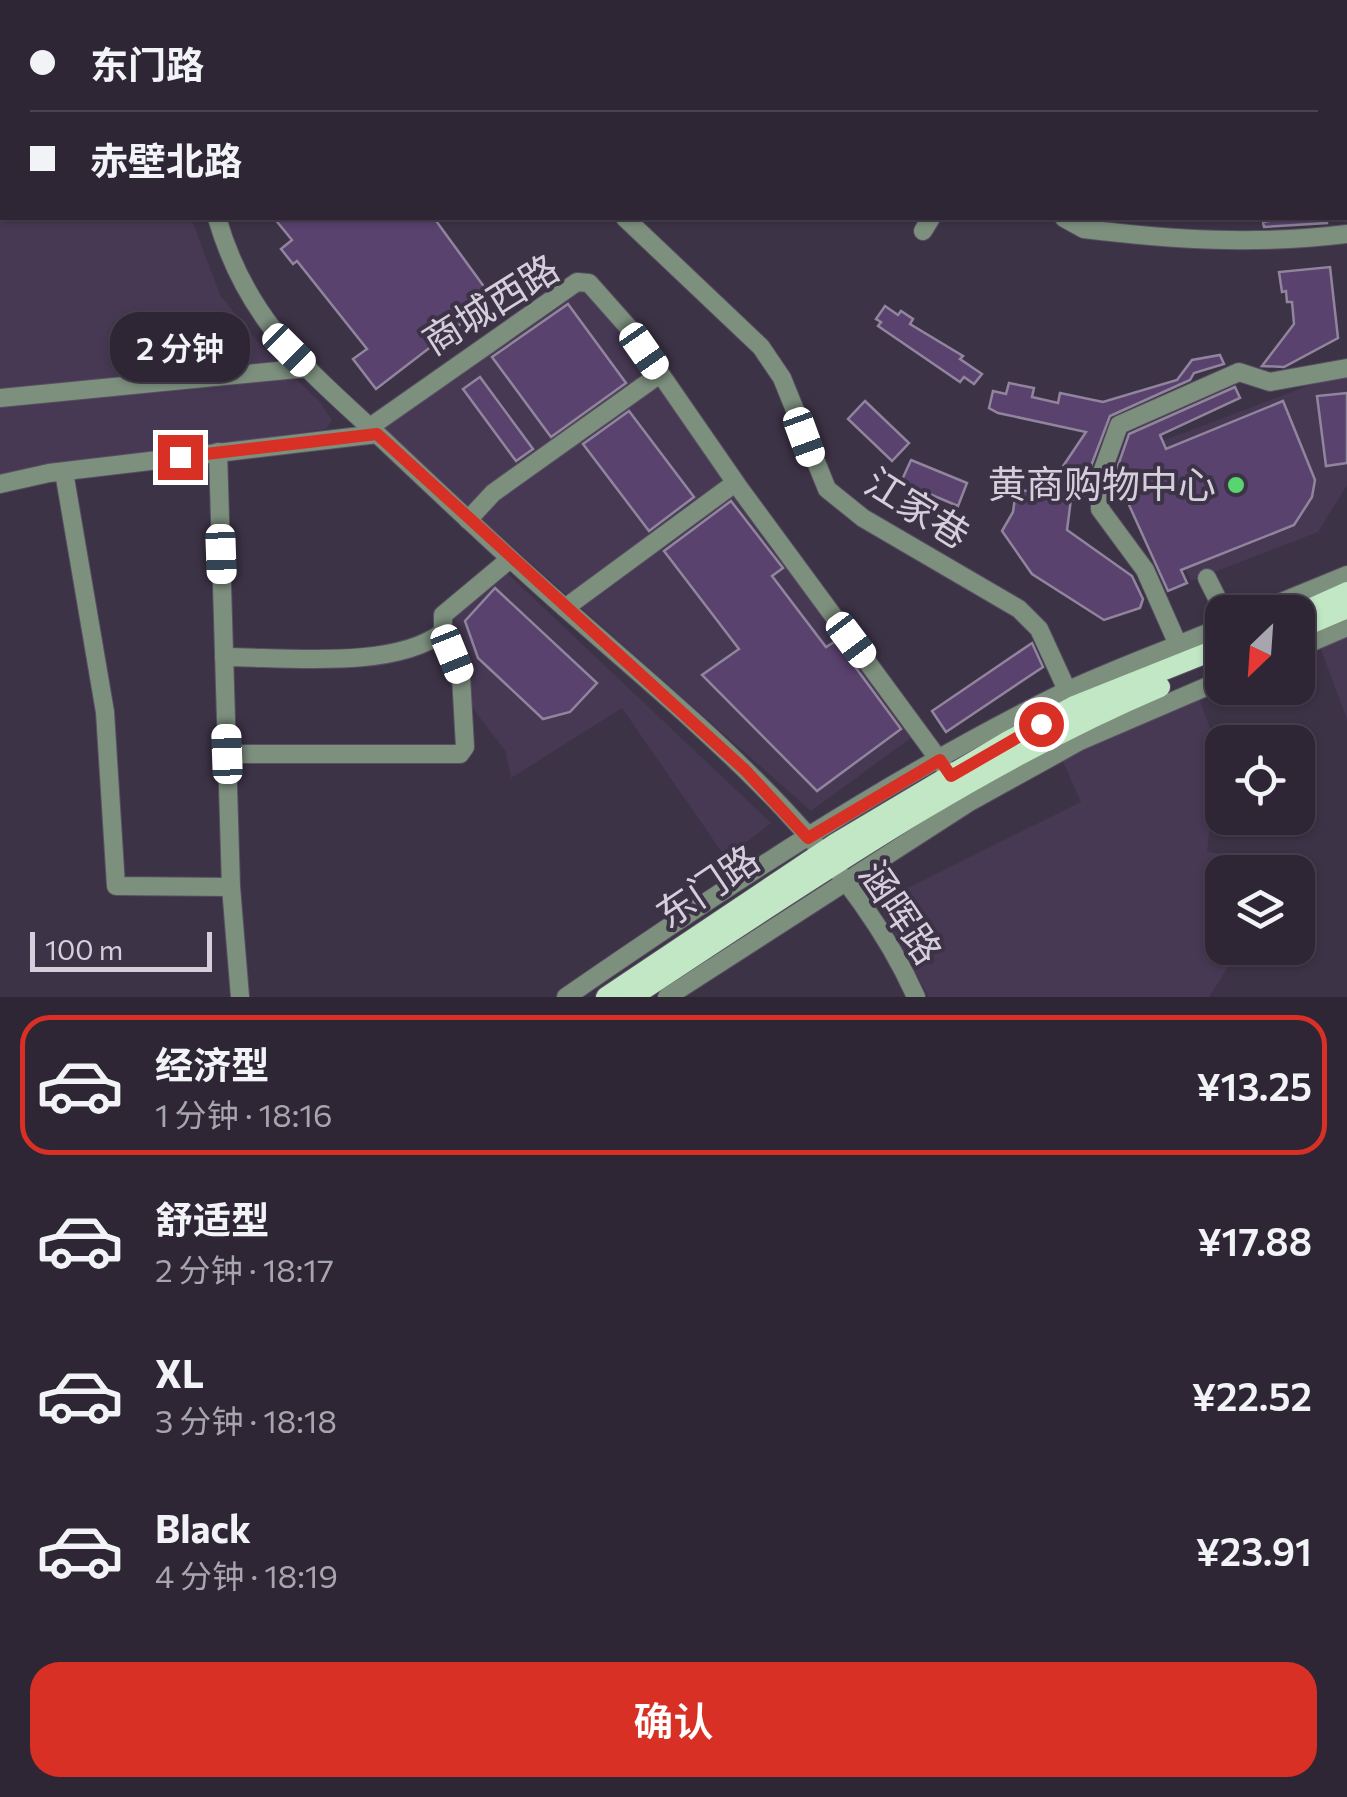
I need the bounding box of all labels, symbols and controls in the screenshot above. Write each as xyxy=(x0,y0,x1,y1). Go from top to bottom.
text: 东门路 xyxy=(90,40,204,87)
text: 赤壁北路 xyxy=(90,136,242,183)
street label: 商城西路 xyxy=(413,243,567,363)
callout: 2 分钟 xyxy=(110,312,250,382)
car xyxy=(257,318,321,382)
car xyxy=(615,318,673,384)
text: 2 分钟 xyxy=(136,327,224,367)
car xyxy=(780,404,828,470)
route end xyxy=(158,435,203,480)
street label: 江家巷 xyxy=(858,457,979,557)
place label: 黄商购物中心 xyxy=(988,459,1216,506)
marker: 黄商购物中心 xyxy=(1225,474,1247,496)
car xyxy=(205,523,237,585)
north arrow xyxy=(1205,595,1315,705)
map controls xyxy=(1205,595,1315,965)
car xyxy=(821,607,881,673)
car xyxy=(427,621,477,687)
route start xyxy=(1019,702,1064,747)
car xyxy=(211,723,243,785)
button: locate xyxy=(1205,725,1315,835)
street label: 东门路 xyxy=(646,834,767,936)
street label: 涵晖路 xyxy=(851,851,953,972)
button: layers xyxy=(1205,855,1315,965)
scale bar xyxy=(30,927,212,971)
text: 100 m xyxy=(45,932,123,966)
icon: car xyxy=(35,1040,125,1130)
text: 经济型 xyxy=(155,1040,269,1087)
text: ¥13.25 xyxy=(1197,1062,1312,1109)
text: 1 分钟 · 18:16 xyxy=(155,1094,332,1134)
icon: car xyxy=(35,1195,125,1285)
text: 舒适型 xyxy=(155,1195,269,1242)
text: ¥17.88 xyxy=(1198,1217,1312,1264)
text: 2 分钟 · 18:17 xyxy=(155,1249,334,1289)
text: XL xyxy=(155,1349,204,1396)
icon: car xyxy=(35,1350,125,1440)
text: ¥22.52 xyxy=(1192,1372,1312,1419)
text: 3 分钟 · 18:18 xyxy=(155,1400,337,1440)
text: Black xyxy=(155,1504,251,1551)
icon: car xyxy=(35,1505,125,1595)
text: ¥23.91 xyxy=(1196,1527,1312,1574)
text: 4 分钟 · 18:19 xyxy=(155,1555,338,1595)
button: 确认 xyxy=(30,1662,1317,1777)

